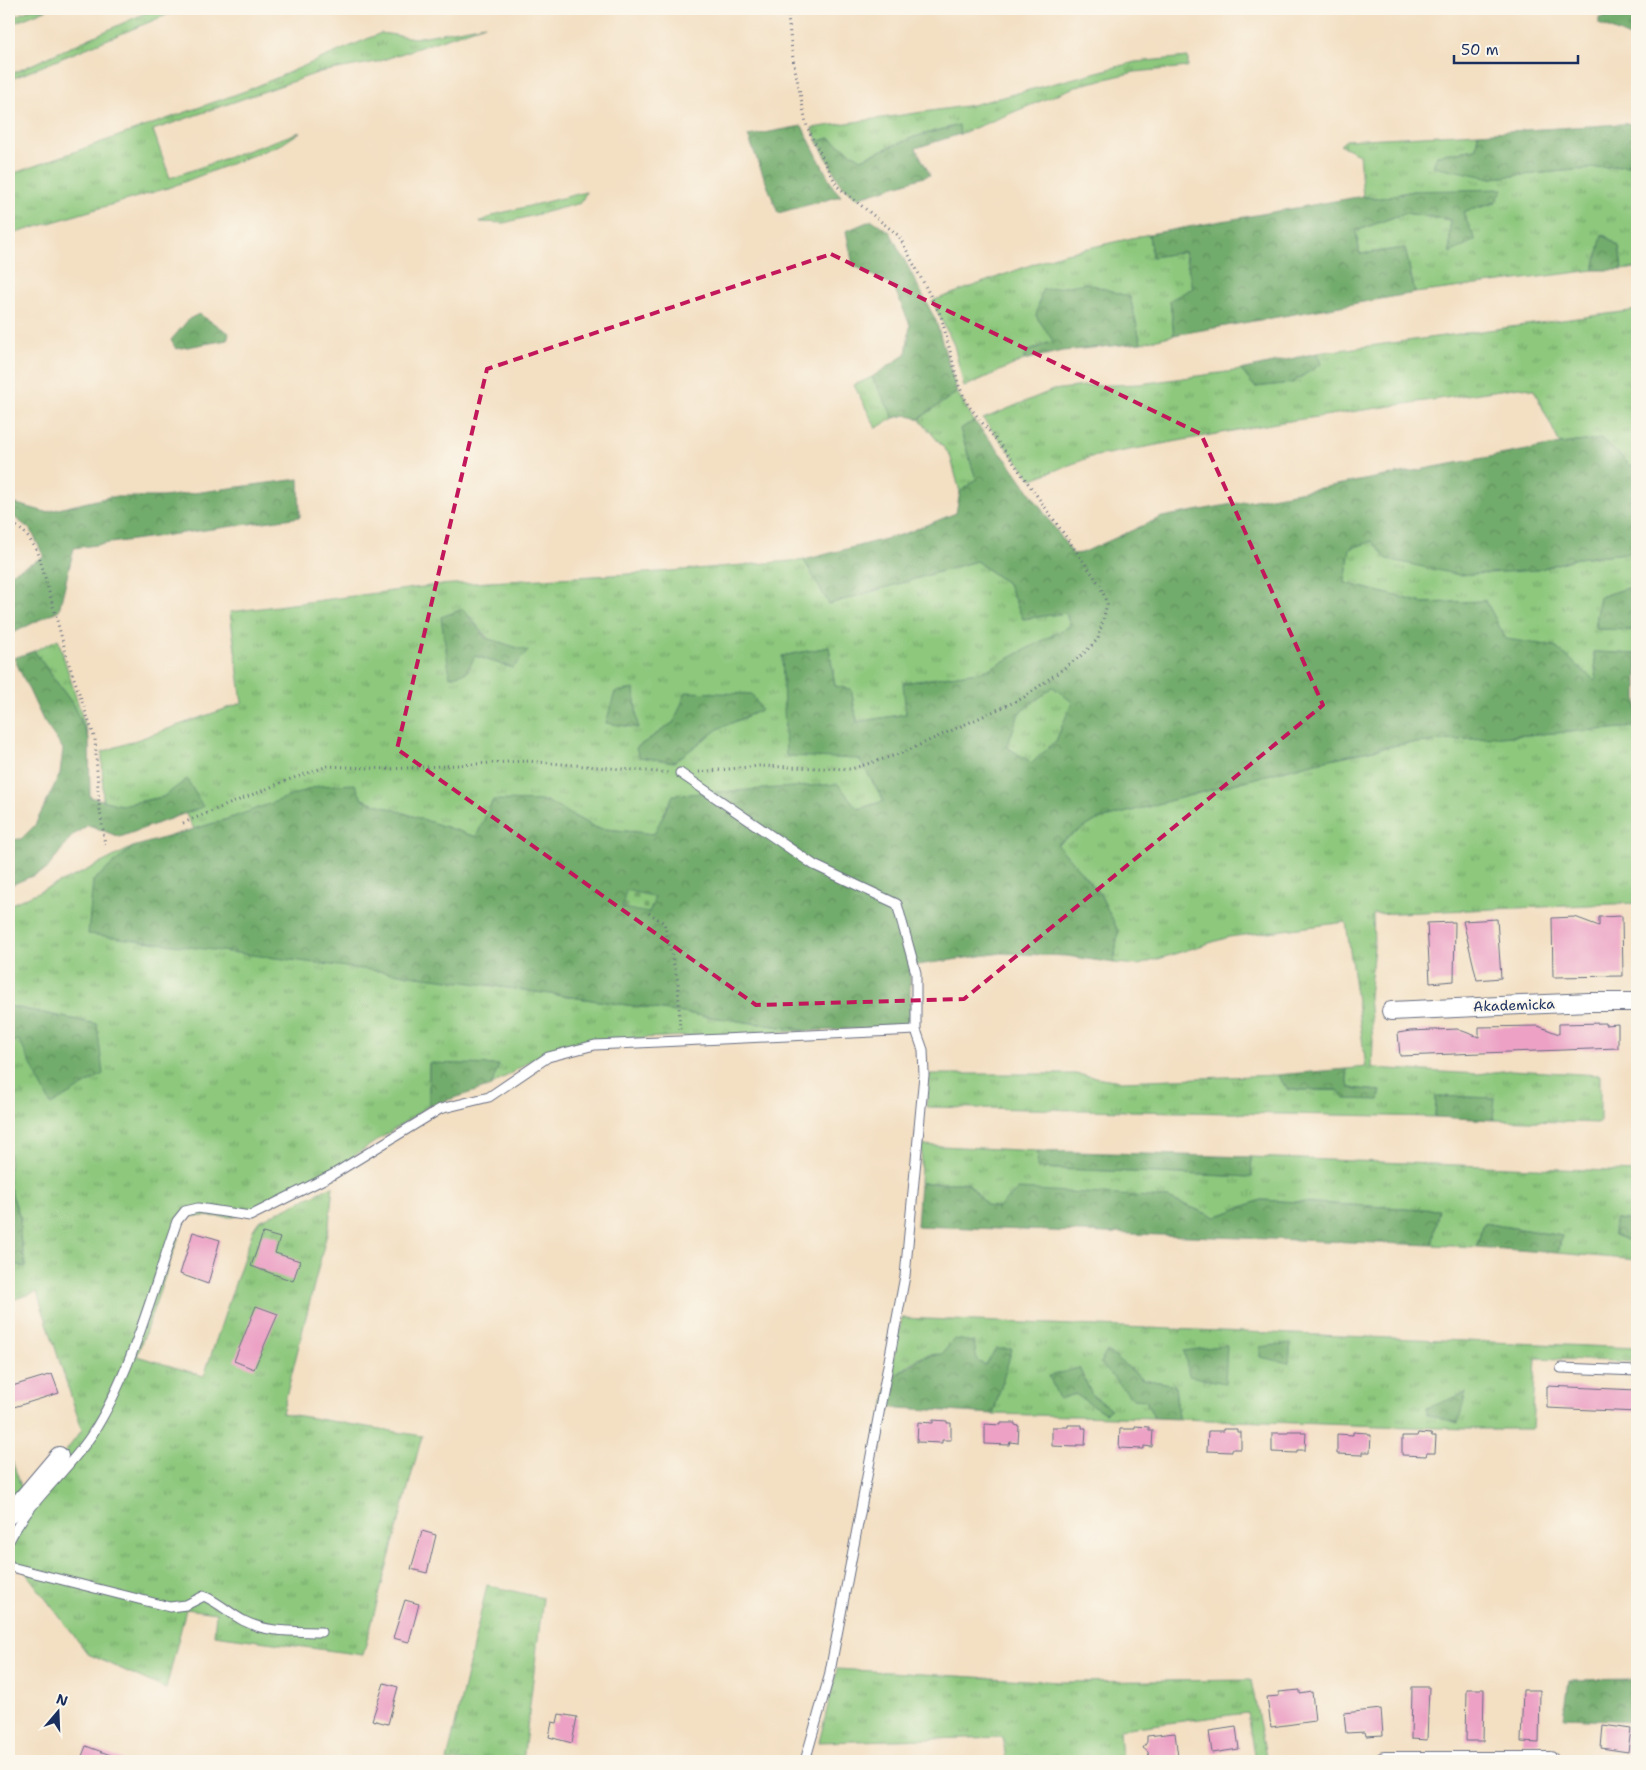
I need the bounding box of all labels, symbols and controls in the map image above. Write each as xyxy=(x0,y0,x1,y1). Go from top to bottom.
scale bar xyxy=(1454,32,1577,64)
text: 50 m xyxy=(1461,40,1499,60)
street label: Akademicka xyxy=(1473,995,1555,1015)
north arrow xyxy=(32,1688,82,1738)
text: N xyxy=(54,1689,70,1710)

